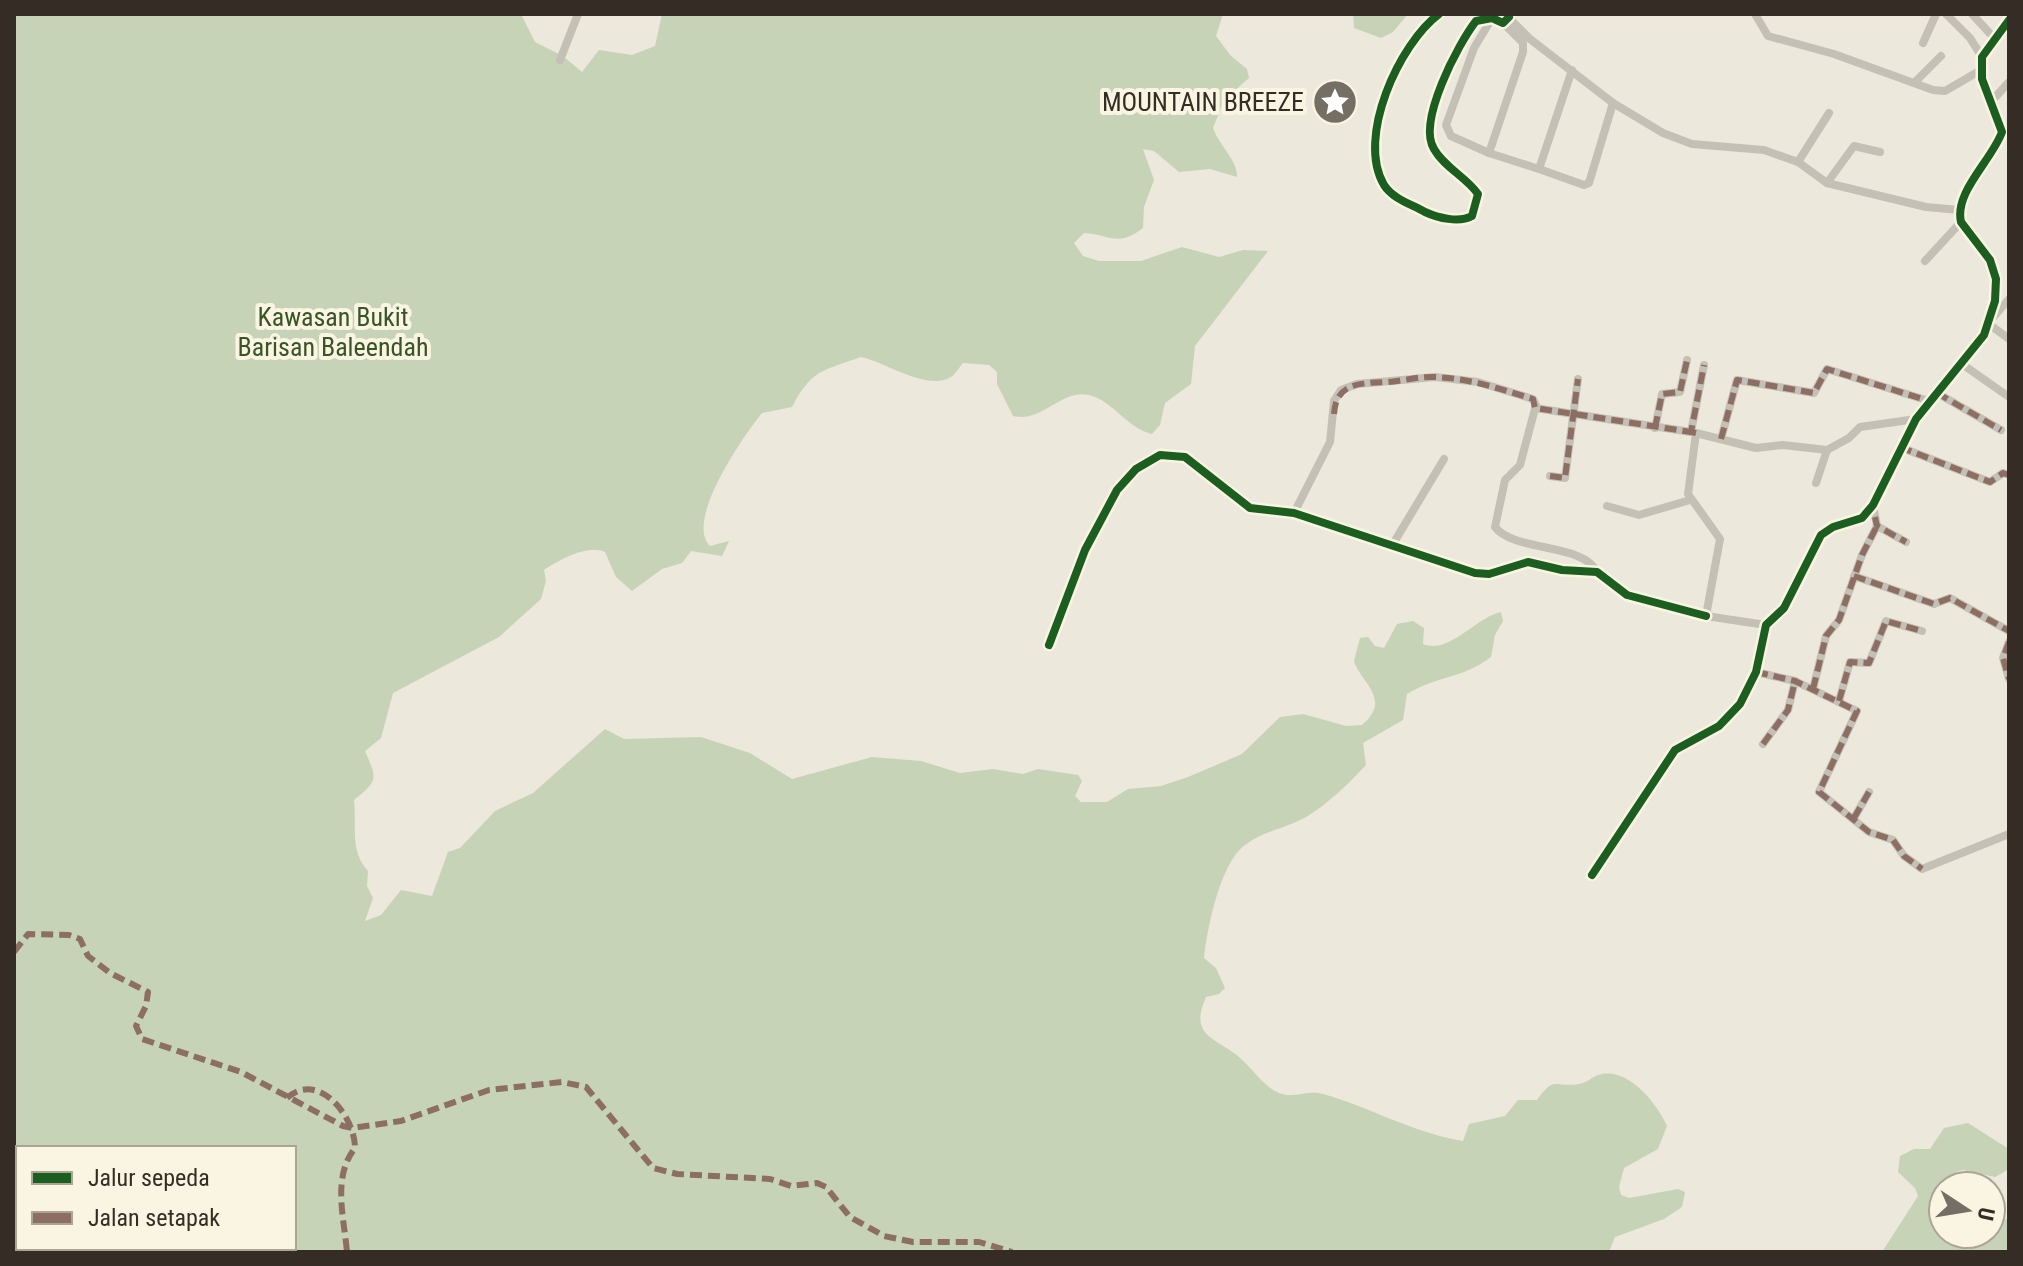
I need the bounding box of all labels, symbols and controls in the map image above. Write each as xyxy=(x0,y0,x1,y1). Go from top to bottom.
place icon: MOUNTAIN BREEZE xyxy=(1311,78,1359,126)
place label: MOUNTAIN BREEZE xyxy=(1102,87,1304,117)
park label: Kawasan Bukit Barisan Baleendah xyxy=(238,302,428,362)
legend xyxy=(16,1146,296,1250)
text: Jalur sepeda xyxy=(88,1164,210,1192)
north arrow xyxy=(1927,1170,2007,1250)
text: Jalan setapak xyxy=(88,1204,220,1232)
text: U xyxy=(1973,1205,2000,1223)

